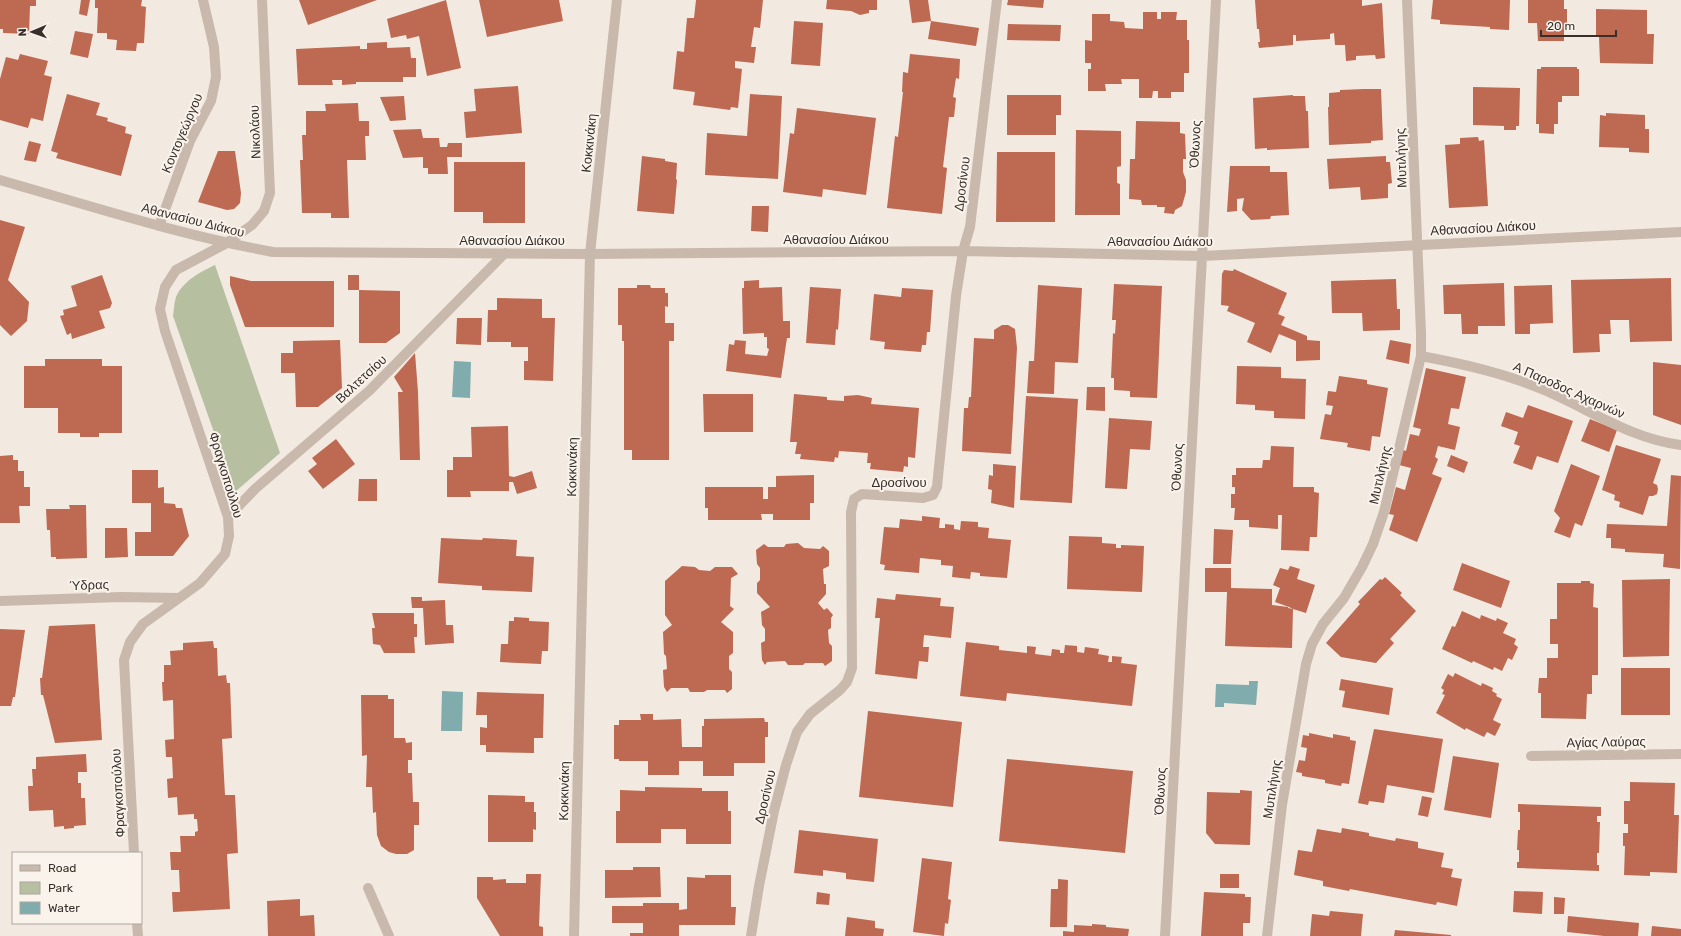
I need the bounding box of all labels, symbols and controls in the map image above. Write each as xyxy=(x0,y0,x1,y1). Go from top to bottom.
north arrow xyxy=(12,12,52,52)
scale bar xyxy=(1541,12,1616,38)
text: 20 m xyxy=(1547,19,1575,33)
text: N xyxy=(16,28,29,37)
street label: Κοντογεώργου xyxy=(158,91,206,175)
street label: Νικολάου xyxy=(247,105,263,159)
street label: Κοκκινάκη xyxy=(578,113,600,173)
street label: Όθωνος xyxy=(1186,120,1204,169)
street label: Μυτιλήνης xyxy=(1392,128,1410,188)
street label: Δροσίνου xyxy=(951,156,973,212)
street label: Αθανασίου Διάκου xyxy=(140,200,246,240)
street label: Αθανασίου Διάκου xyxy=(1430,218,1536,238)
street label: Αθανασίου Διάκου xyxy=(783,232,889,247)
street label: Αθανασίου Διάκου xyxy=(459,233,565,248)
street label: Αθανασίου Διάκου xyxy=(1107,234,1213,249)
street label: Βαλτετσίου xyxy=(333,352,389,406)
street label: Α Παροδος Αχαρνών xyxy=(1511,359,1627,421)
street label: Φραγκοπούλου xyxy=(206,430,246,520)
street label: Κοκκινάκη xyxy=(564,437,580,497)
street label: Όθωνος xyxy=(1168,443,1186,492)
street label: Μυτιλήνης xyxy=(1366,444,1394,506)
street label: Δροσίνου xyxy=(871,475,927,490)
street label: Ύδρας xyxy=(69,577,109,593)
street label: Αγίας Λαύρας xyxy=(1566,734,1646,750)
street label: Φραγκοπούλου xyxy=(108,748,128,838)
street label: Μυτιλήνης xyxy=(1260,758,1284,820)
street label: Κοκκινάκη xyxy=(556,761,572,821)
street label: Όθωνος xyxy=(1151,767,1169,816)
street label: Δροσίνου xyxy=(751,768,779,826)
legend xyxy=(12,852,142,924)
text: Road xyxy=(48,861,76,875)
text: Park xyxy=(48,881,74,895)
text: Water xyxy=(48,901,80,915)

